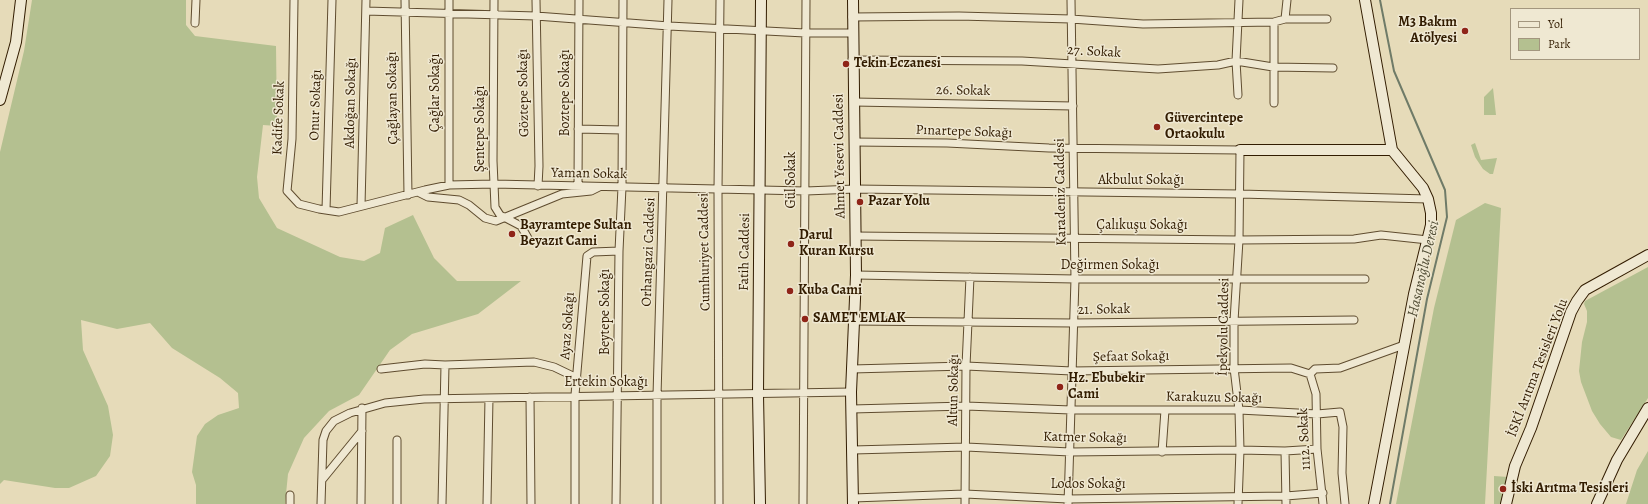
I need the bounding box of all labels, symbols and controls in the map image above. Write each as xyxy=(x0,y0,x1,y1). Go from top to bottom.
legend xyxy=(1510,8,1640,60)
place label: M3 Bakım Atölyesi xyxy=(1398,15,1457,48)
text: Yol xyxy=(1548,16,1563,32)
marker: M3 Bakım Atölyesi xyxy=(1460,26,1470,36)
text: Park xyxy=(1548,36,1571,52)
street label: 27. Sokak xyxy=(1067,42,1121,62)
street label: Göztepe Sokağı xyxy=(515,49,533,137)
street label: Boztepe Sokağı xyxy=(558,49,574,137)
street label: Çağlayan Sokağı xyxy=(384,51,402,145)
street label: Çağlar Sokağı xyxy=(428,54,444,132)
place label: Tekin Eczanesi xyxy=(854,56,941,72)
street label: Akdoğan Sokağı xyxy=(342,57,360,149)
marker: Tekin Eczanesi xyxy=(841,59,851,69)
street label: Onur Sokağı xyxy=(306,69,326,141)
street label: Kadife Sokak xyxy=(269,81,289,155)
street label: 26. Sokak xyxy=(936,82,990,100)
street label: Şentepe Sokağı xyxy=(473,86,489,172)
street label: Ahmet Yesevi Caddesi xyxy=(831,93,849,219)
place label: Güvercintepe Ortaokulu xyxy=(1165,111,1243,144)
street label: Pınartepe Sokağı xyxy=(915,122,1013,142)
marker: Güvercintepe Ortaokulu xyxy=(1152,122,1162,132)
street label: Karadeniz Caddesi xyxy=(1052,138,1070,246)
street label: Gül Sokak xyxy=(784,151,800,209)
street label: Yaman Sokak xyxy=(551,165,627,183)
street label: Akbulut Sokağı xyxy=(1098,173,1184,189)
street label: Cumhuriyet Caddesi xyxy=(696,193,714,311)
place label: Pazar Yolu xyxy=(868,194,930,210)
street label: Orhangazi Caddesi xyxy=(639,197,659,307)
marker: Pazar Yolu xyxy=(855,197,865,207)
street label: Fatih Caddesi xyxy=(736,213,754,291)
place label: Bayramtepe Sultan Beyazıt Cami xyxy=(520,218,632,250)
street label: Çalıkuşu Sokağı xyxy=(1096,218,1188,234)
water label: Hasanoğlu Deresi xyxy=(1404,219,1444,319)
place label: Darul Kuran Kursu xyxy=(799,228,874,260)
marker: Bayramtepe Sultan Beyazıt Cami xyxy=(507,229,517,239)
marker: Darul Kuran Kursu xyxy=(786,239,796,249)
street label: Değirmen Sokağı xyxy=(1061,258,1159,274)
street label: Beytepe Sokağı xyxy=(598,269,614,355)
street label: İpekyolu Caddesi xyxy=(1215,278,1233,376)
place label: Kuba Cami xyxy=(798,283,862,299)
marker: Kuba Cami xyxy=(785,286,795,296)
street label: Ayaz Sokağı xyxy=(557,292,579,360)
street label: İSKİ Arıtma Tesisleri Yolu xyxy=(1504,296,1572,440)
street label: 21. Sokak xyxy=(1077,301,1131,319)
place label: SAMET EMLAK xyxy=(813,311,905,327)
marker: SAMET EMLAK xyxy=(800,314,810,324)
street label: Şefaat Sokağı xyxy=(1093,348,1169,366)
street label: Altun Sokağı xyxy=(945,354,963,426)
place label: Hz. Ebubekir Cami xyxy=(1068,371,1145,404)
street label: Ertekin Sokağı xyxy=(564,375,648,391)
marker: Hz. Ebubekir Cami xyxy=(1055,382,1065,392)
street label: Karakuzu Sokağı xyxy=(1166,389,1262,407)
street label: 1112. Sokak xyxy=(1295,407,1315,471)
street label: Katmer Sokağı xyxy=(1043,429,1127,447)
street label: Lodos Sokağı xyxy=(1050,477,1126,493)
place label: İski Arıtma Tesisleri xyxy=(1511,481,1629,497)
marker: İski Arıtma Tesisleri xyxy=(1498,484,1508,494)

